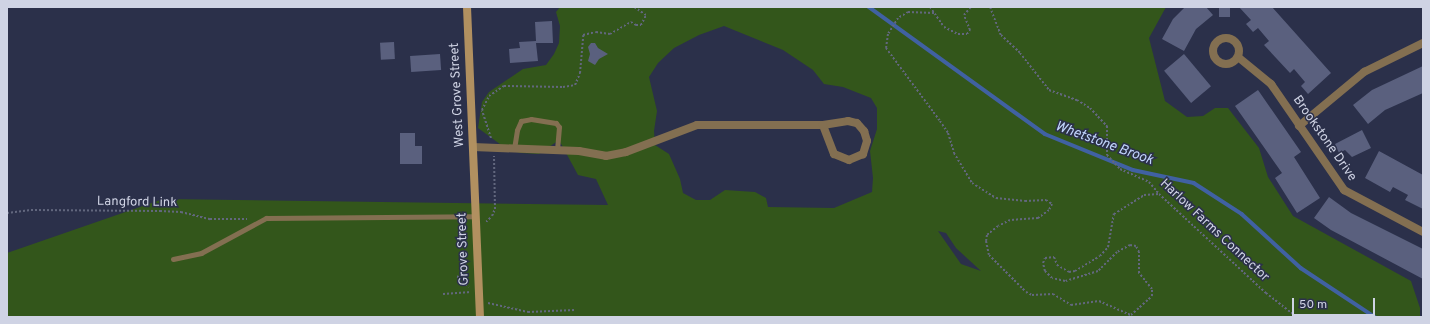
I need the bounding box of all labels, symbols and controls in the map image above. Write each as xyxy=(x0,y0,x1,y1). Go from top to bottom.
street label: West Grove Street xyxy=(447,42,469,148)
street label: Brookstone Drive xyxy=(1289,93,1359,185)
water label: Whetstone Brook xyxy=(1053,118,1155,170)
street label: Harlow Farms Connector xyxy=(1156,176,1272,286)
street label: Langford Link xyxy=(97,195,177,211)
street label: Grove Street xyxy=(455,212,473,286)
scale bar xyxy=(1294,290,1377,316)
text: 50 m xyxy=(1299,297,1327,313)

